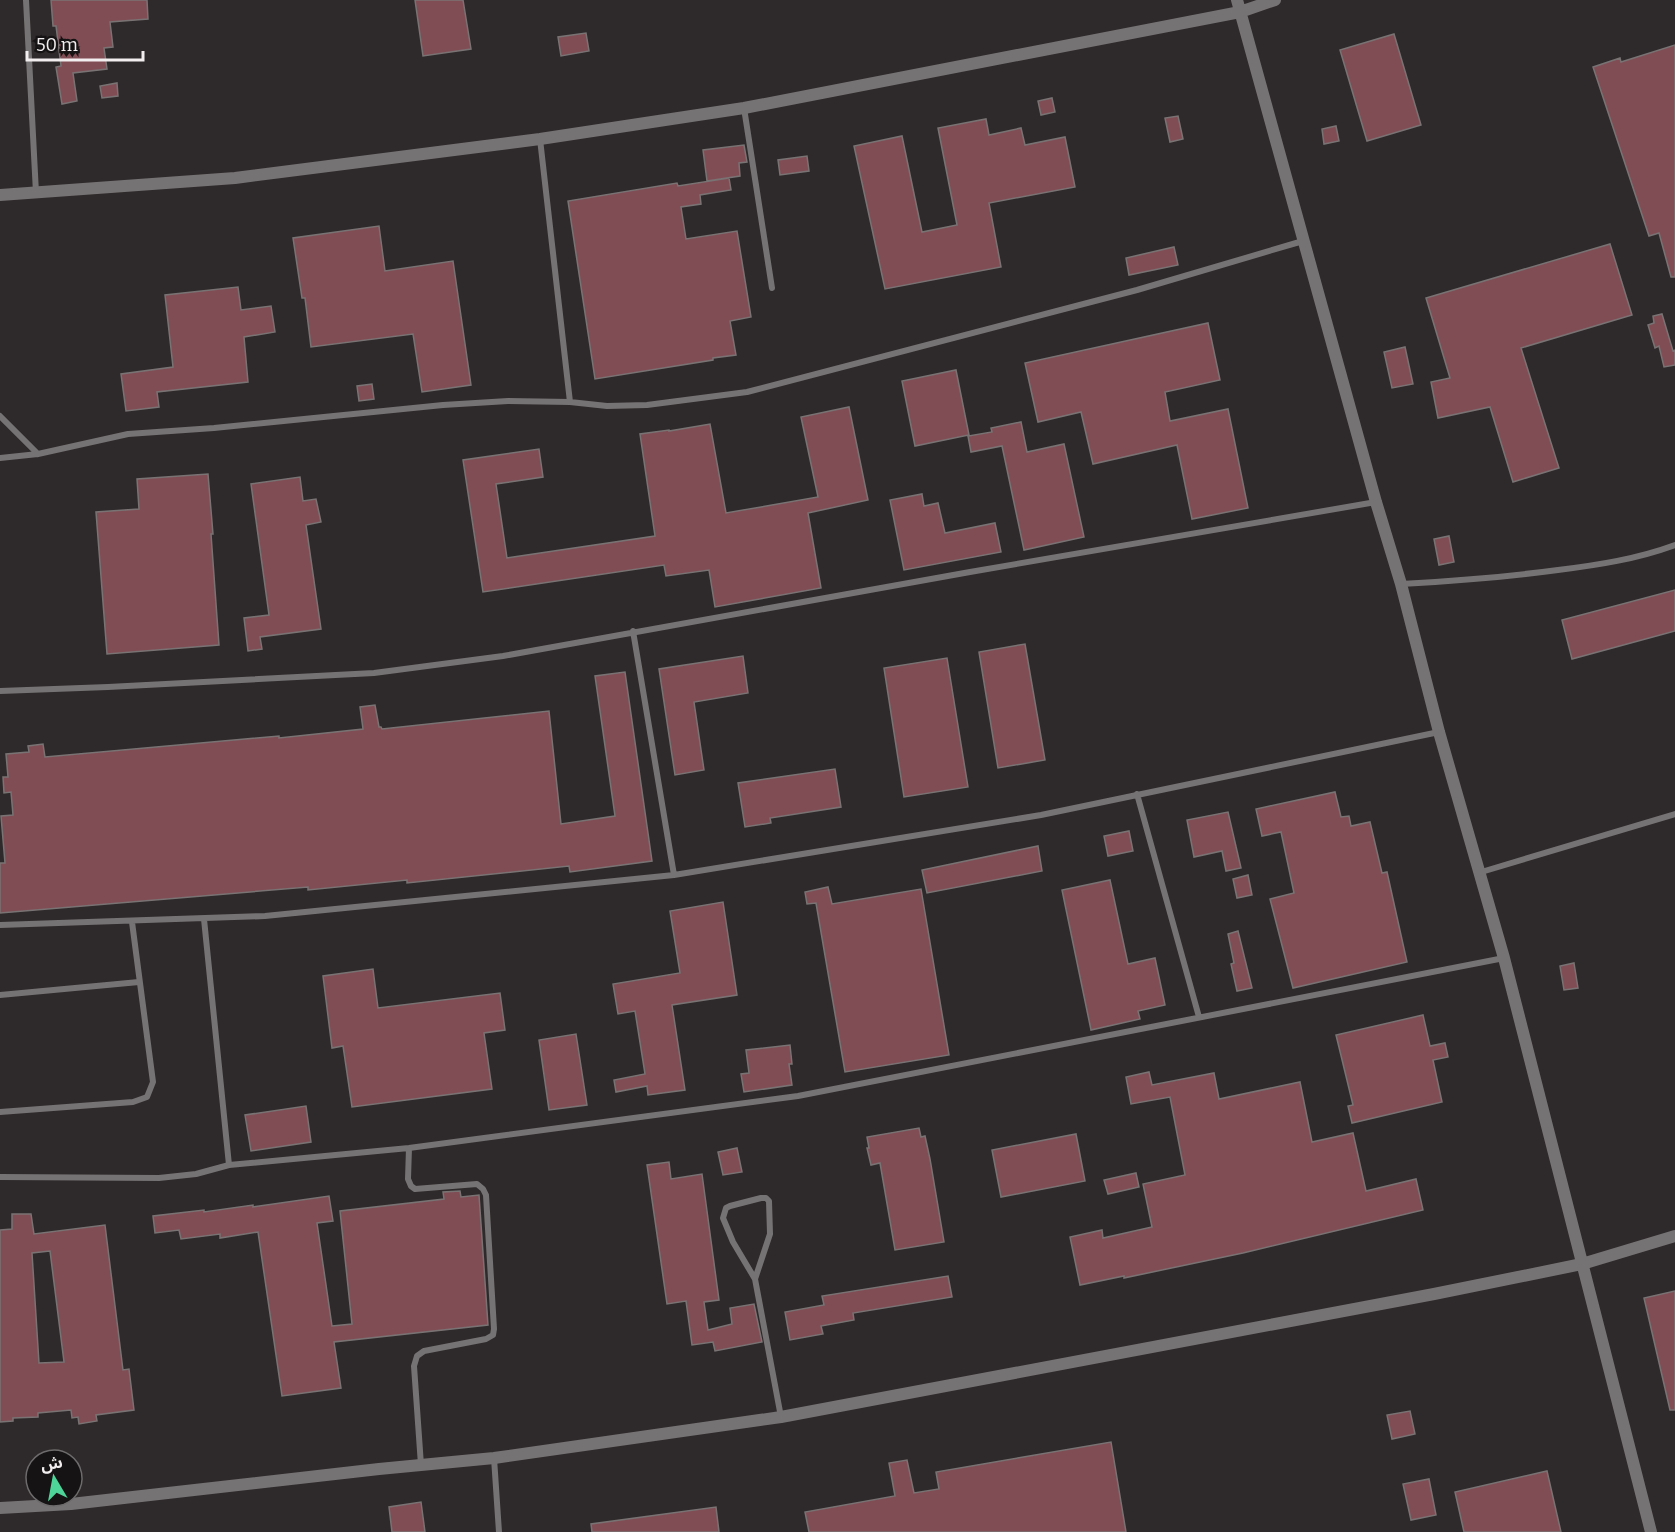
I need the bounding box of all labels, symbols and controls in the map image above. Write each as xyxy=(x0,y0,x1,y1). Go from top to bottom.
scale bar xyxy=(27,24,142,62)
text: 50 m xyxy=(36,34,78,56)
north arrow xyxy=(24,1448,84,1508)
text: ش xyxy=(39,1452,64,1475)

